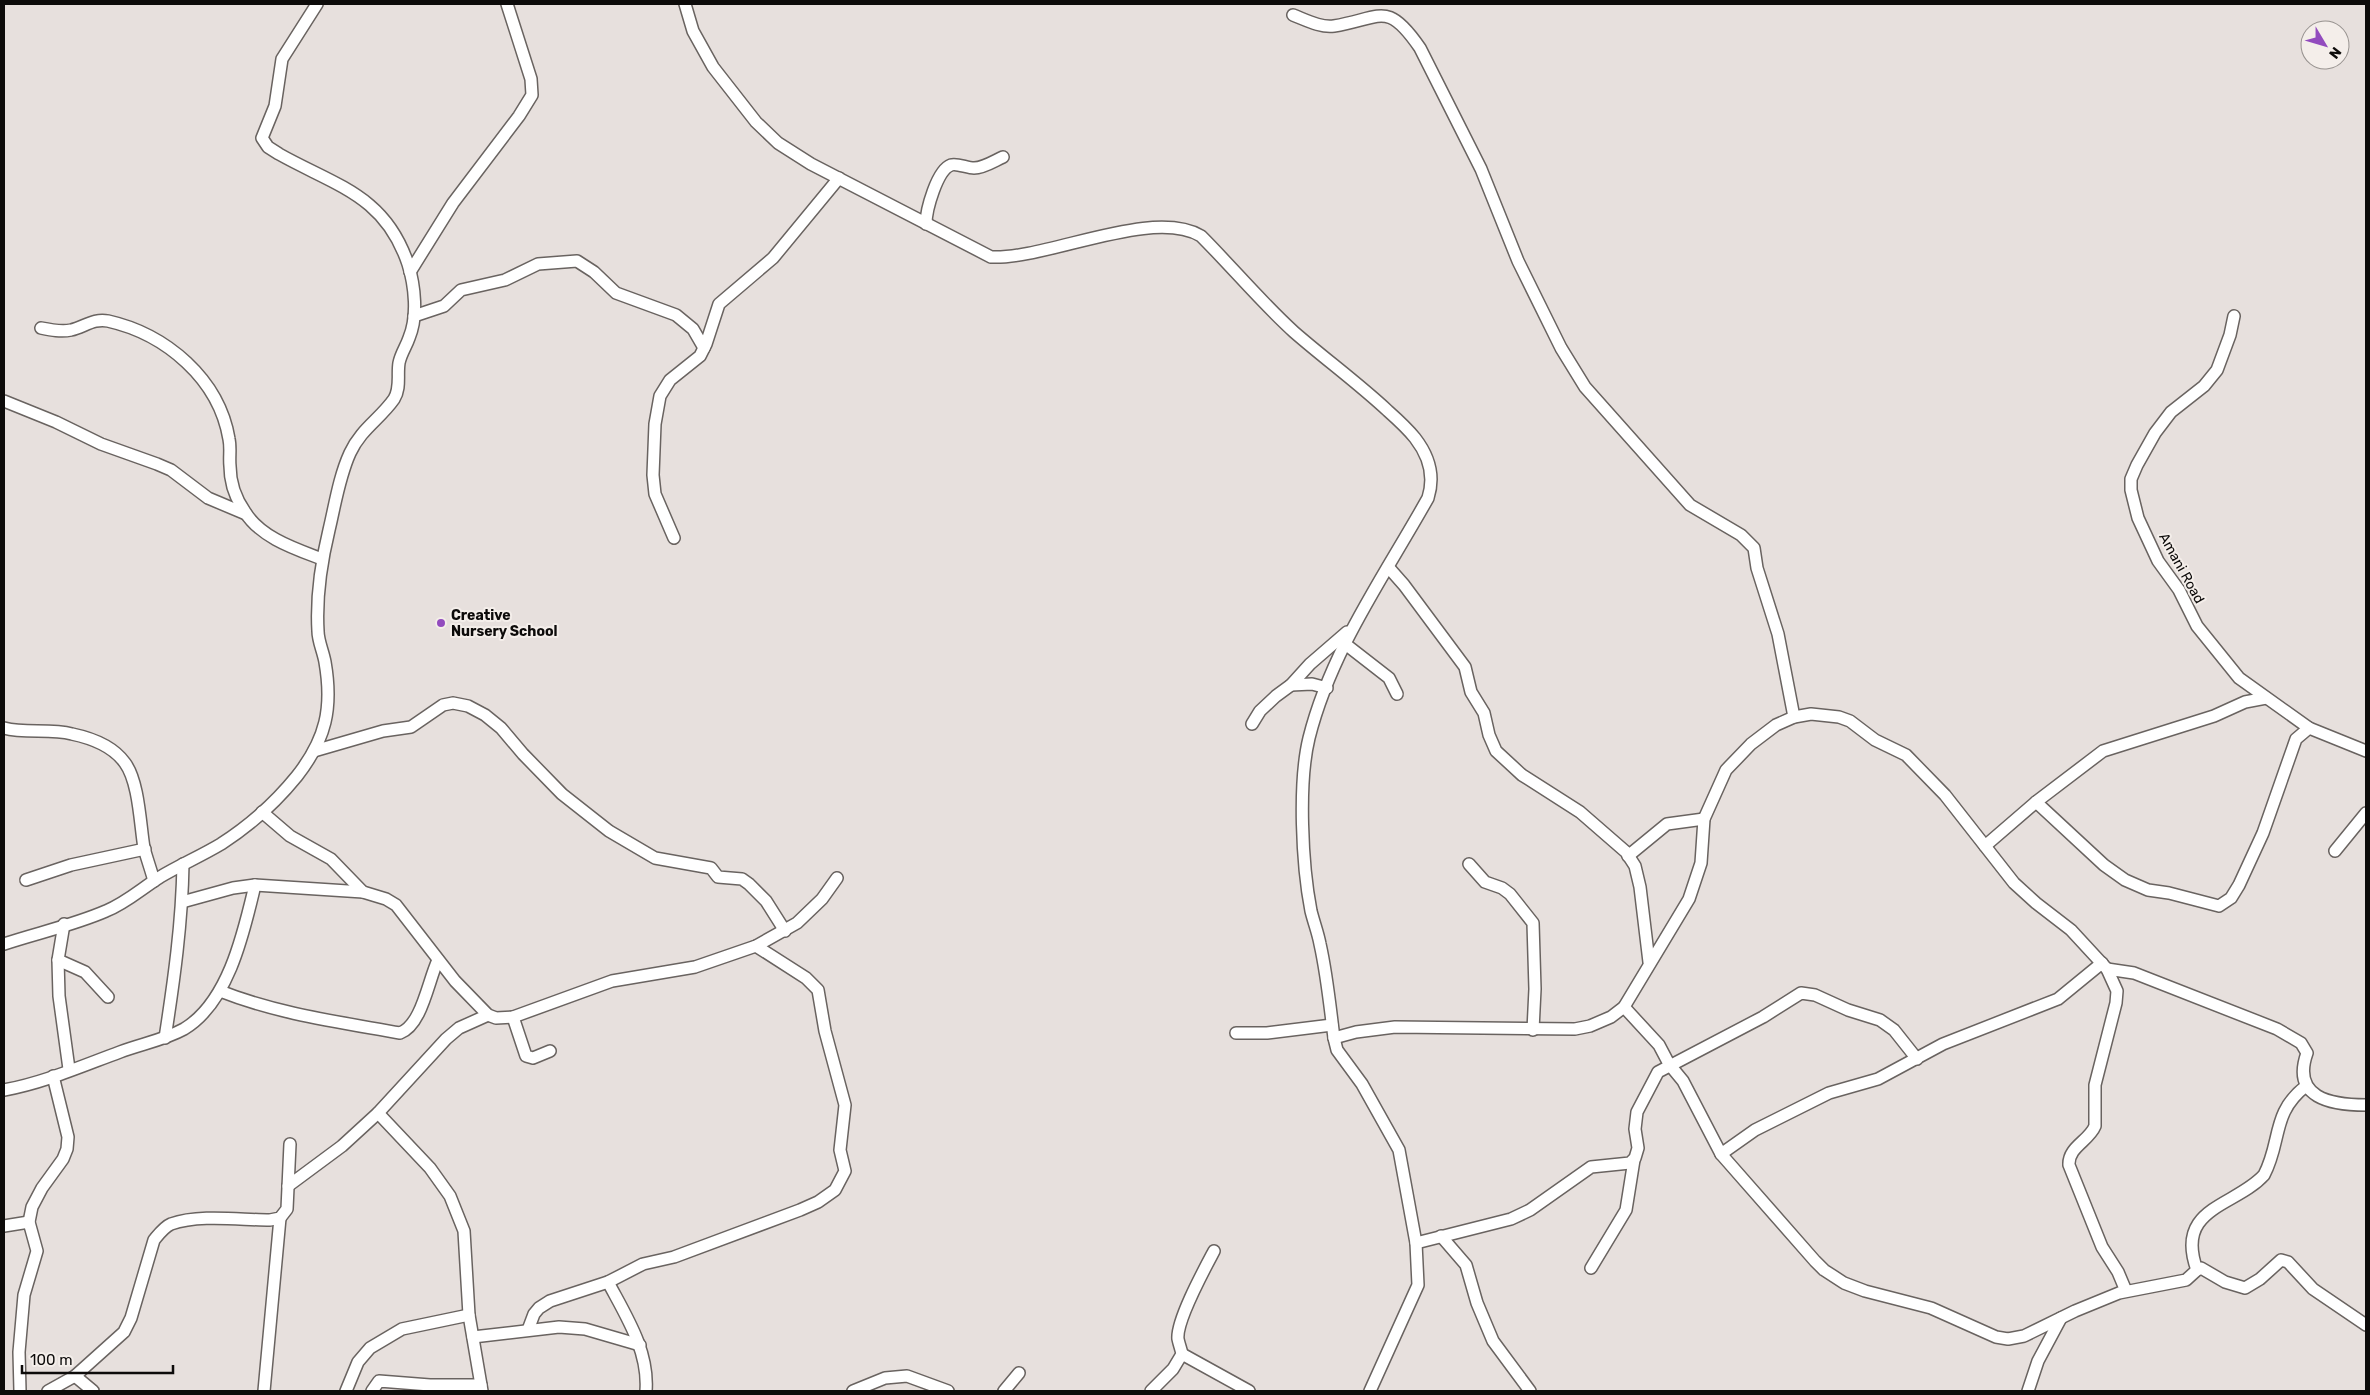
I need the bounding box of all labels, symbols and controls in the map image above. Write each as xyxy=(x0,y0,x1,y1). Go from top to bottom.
north arrow xyxy=(2300,20,2350,70)
text: N xyxy=(2325,43,2345,62)
street label: Amani Road xyxy=(2155,530,2208,606)
place label: Creative Nursery School xyxy=(451,607,558,640)
marker: Creative Nursery School xyxy=(435,617,447,629)
scale bar xyxy=(22,1342,174,1374)
text: 100 m xyxy=(30,1351,72,1369)

